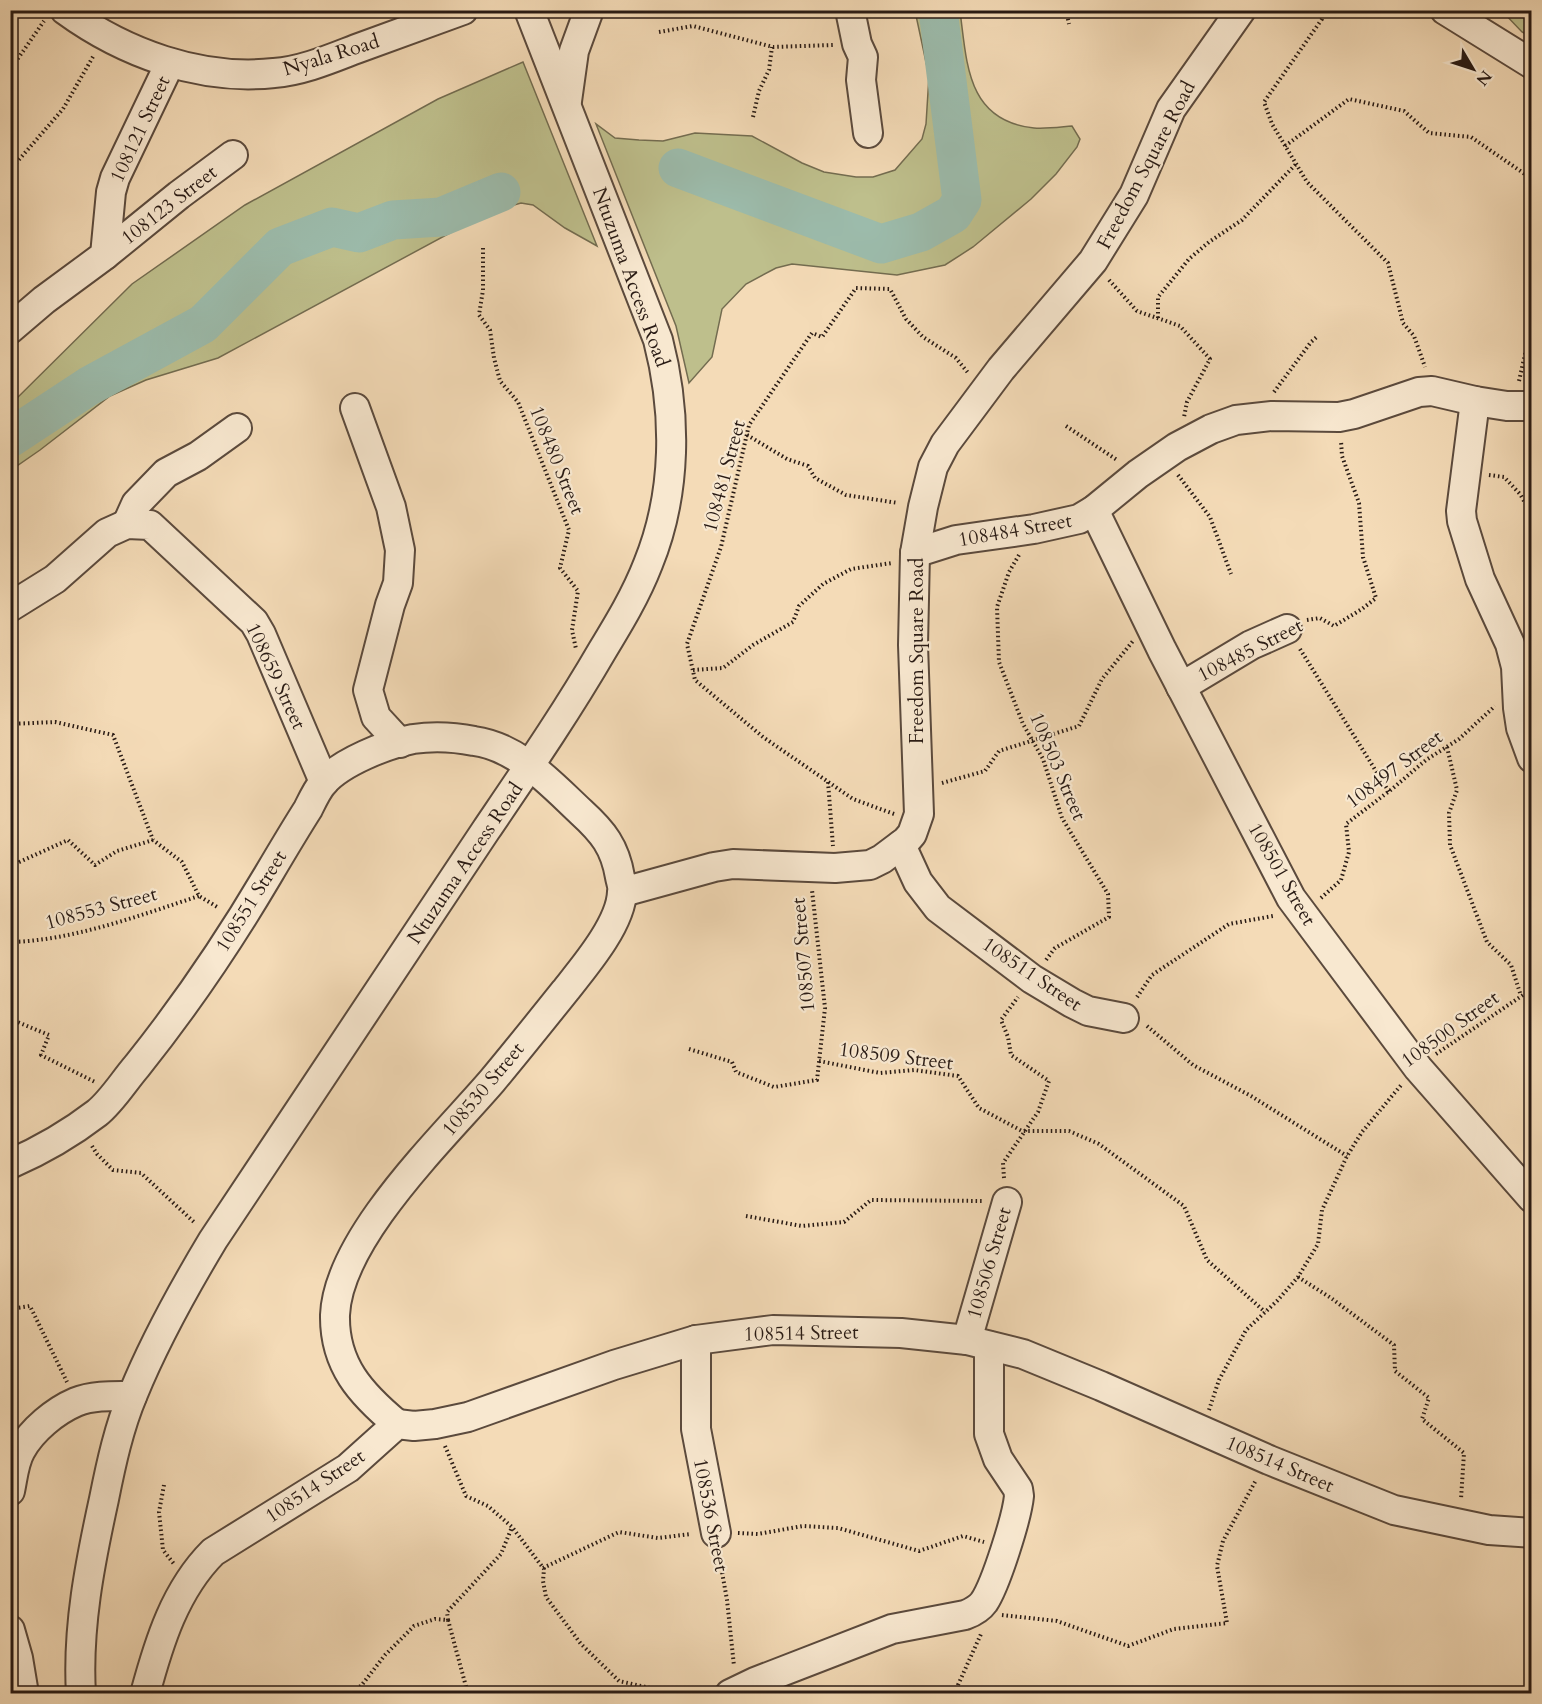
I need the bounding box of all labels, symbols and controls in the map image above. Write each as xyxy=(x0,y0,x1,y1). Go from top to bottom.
street label: Nyala Road xyxy=(280,27,383,82)
north arrow xyxy=(1443,39,1503,99)
text: N xyxy=(1471,65,1497,90)
street label: 108121 Street xyxy=(103,71,177,187)
street label: Freedom Square Road xyxy=(1090,76,1202,254)
street label: 108123 Street xyxy=(115,159,223,251)
street label: Ntuzuma Access Road xyxy=(586,183,676,371)
street label: 108480 Street xyxy=(523,402,591,519)
street label: 108481 Street xyxy=(696,416,752,535)
street label: 108484 Street xyxy=(956,507,1075,553)
street label: Freedom Square Road xyxy=(903,557,930,744)
street label: 108485 Street xyxy=(1193,612,1308,688)
street label: 108659 Street xyxy=(239,618,313,734)
street label: 108503 Street xyxy=(1023,708,1093,825)
street label: 108497 Street xyxy=(1340,723,1449,814)
street label: Ntuzuma Access Road xyxy=(401,777,529,949)
street label: 108501 Street xyxy=(1242,817,1323,931)
street label: 108551 Street xyxy=(209,845,293,957)
street label: 108553 Street xyxy=(42,880,161,936)
street label: 108507 Street xyxy=(784,896,821,1013)
street label: 108511 Street xyxy=(977,931,1088,1018)
street label: 108500 Street xyxy=(1396,984,1505,1074)
street label: 108530 Street xyxy=(436,1036,531,1142)
street label: 108509 Street xyxy=(837,1036,955,1076)
street label: 108506 Street xyxy=(960,1203,1018,1322)
street label: 108514 Street xyxy=(743,1318,859,1348)
street label: 108514 Street xyxy=(1222,1429,1339,1499)
street label: 108514 Street xyxy=(260,1442,371,1529)
street label: 108536 Street xyxy=(687,1456,735,1575)

